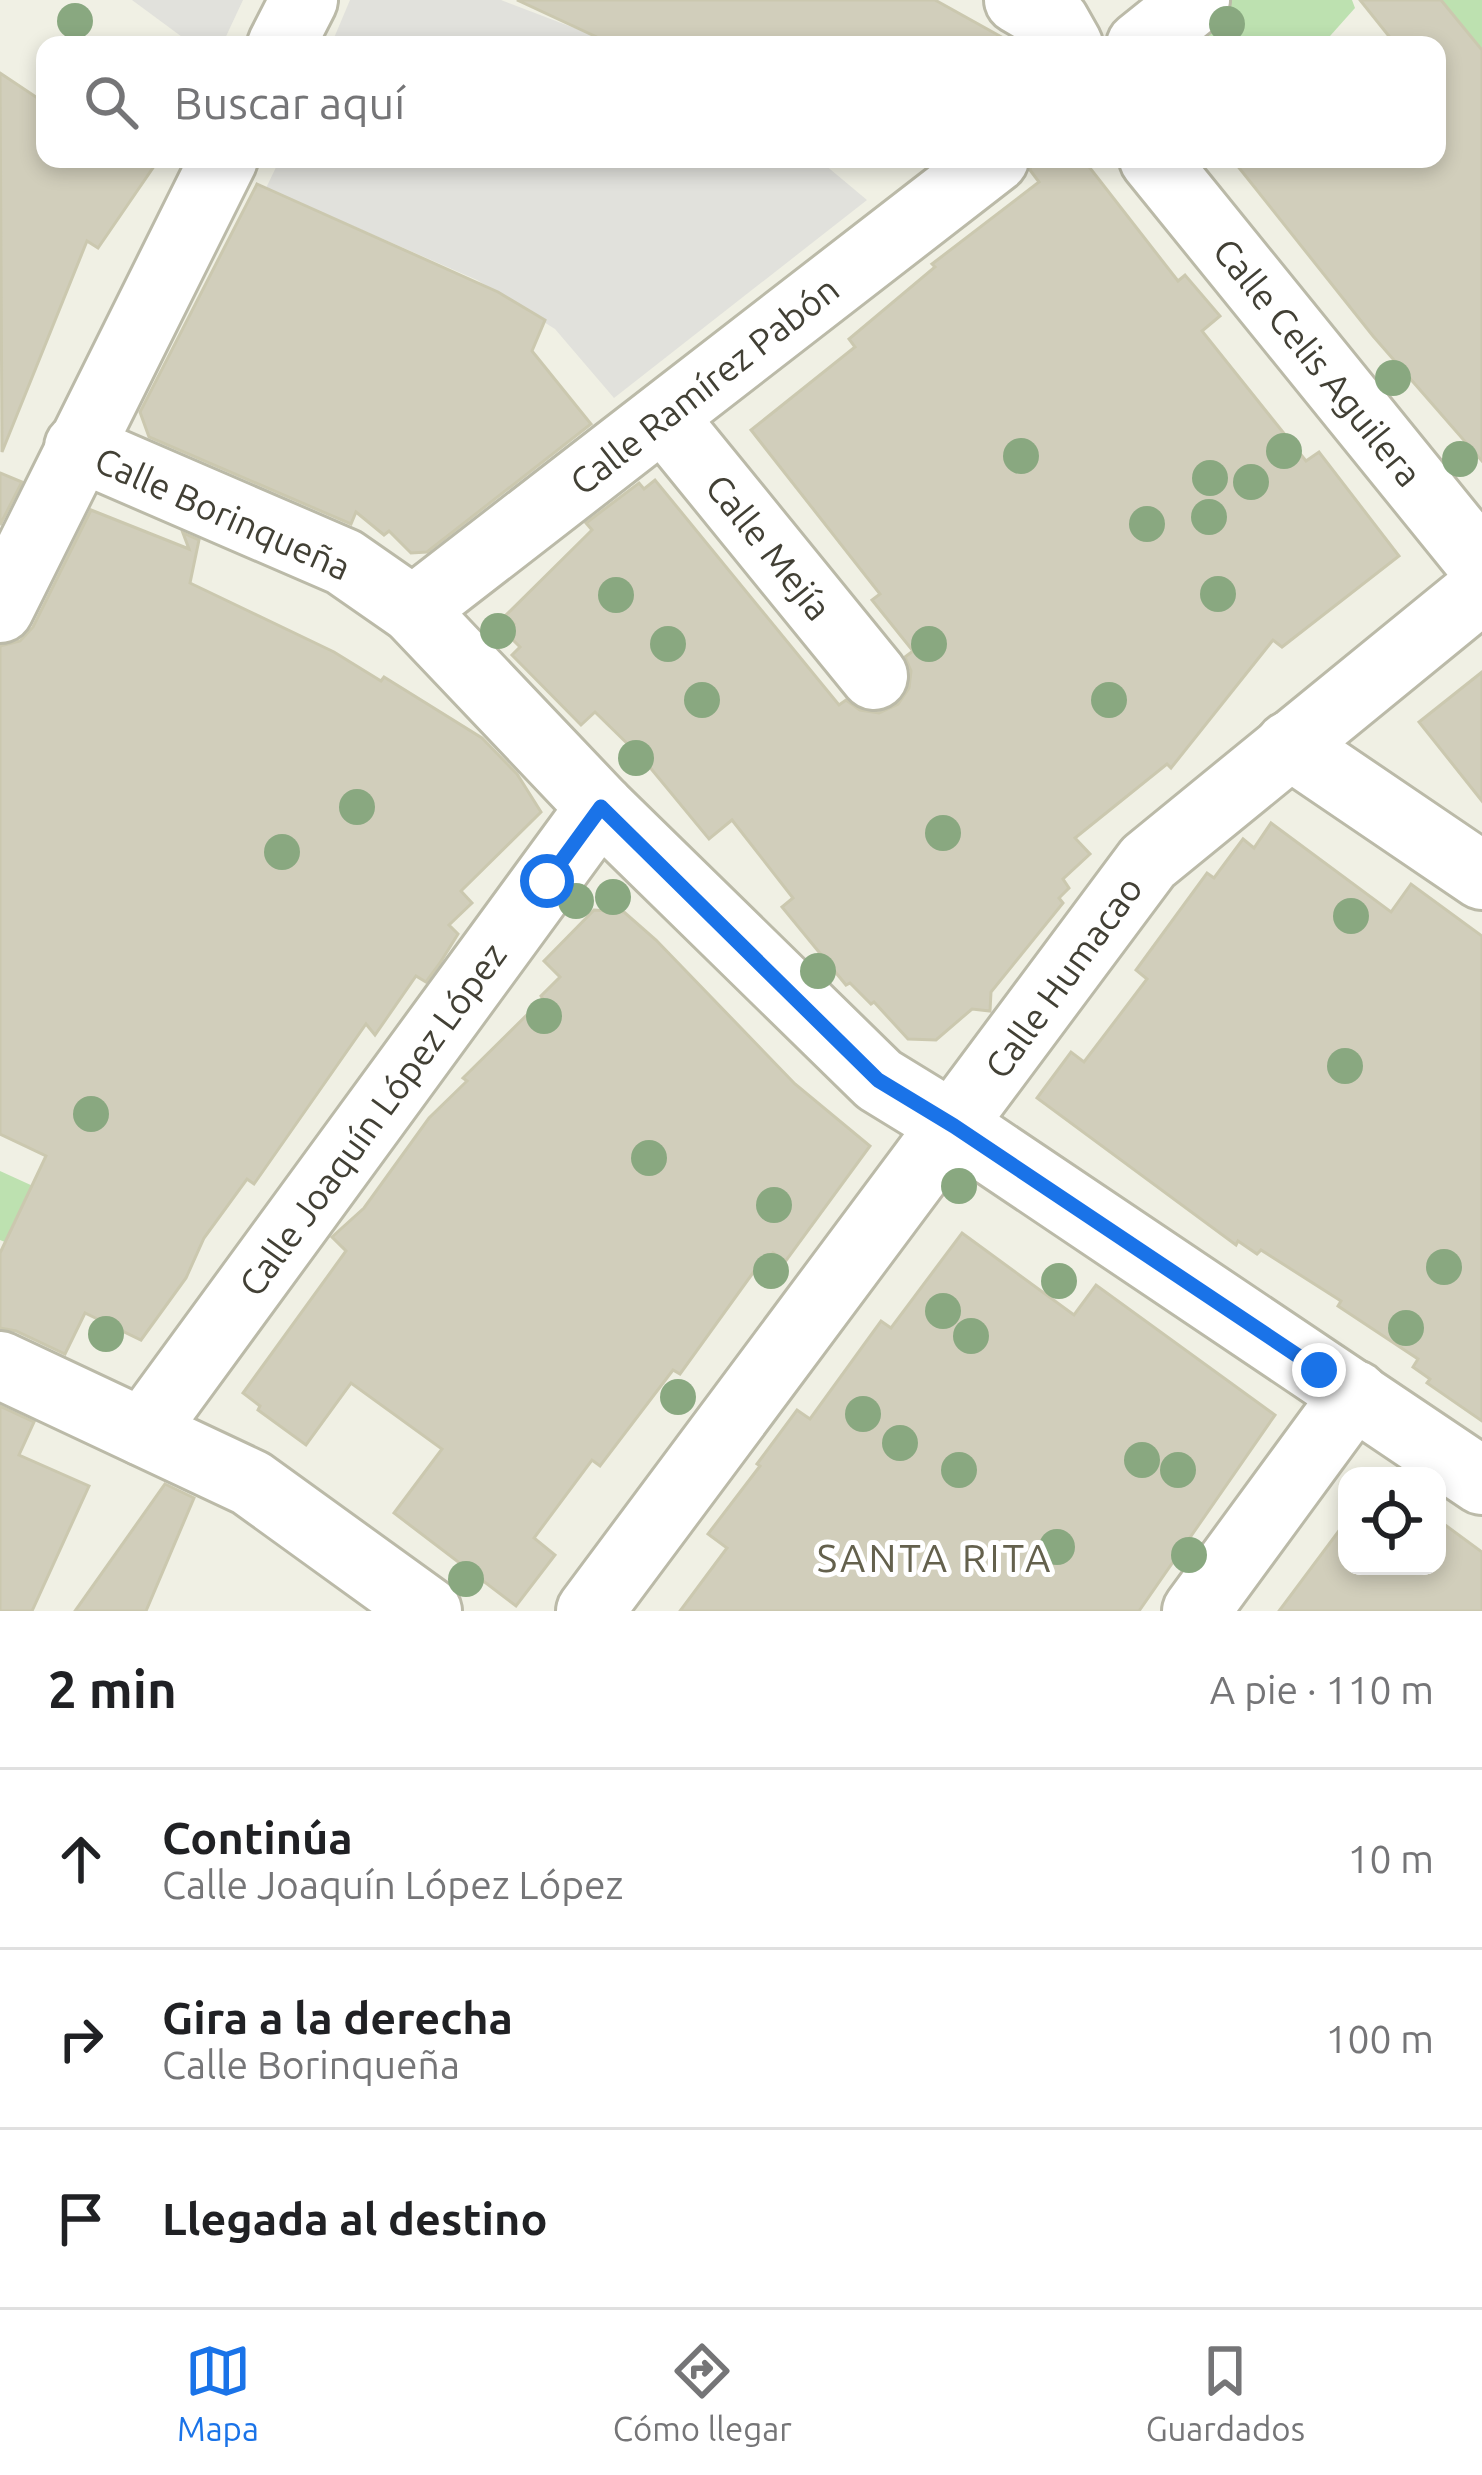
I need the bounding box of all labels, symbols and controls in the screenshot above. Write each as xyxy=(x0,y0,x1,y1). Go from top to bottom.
search box xyxy=(36,36,1446,168)
icon: search xyxy=(78,69,144,135)
text: Buscar aquí xyxy=(174,77,405,128)
street label: Calle Celis Aguilera xyxy=(1206,230,1430,494)
street label: Calle Ramírez Pabón xyxy=(562,268,846,502)
street label: Calle Borinqueña xyxy=(89,438,357,588)
street label: Calle Mejía xyxy=(698,466,840,628)
route start xyxy=(520,854,574,908)
street label: Calle Humacao xyxy=(976,868,1150,1086)
street label: Calle Joaquín López López xyxy=(230,935,514,1303)
route end xyxy=(1292,1343,1346,1397)
map controls xyxy=(1338,1467,1446,1575)
button: locate xyxy=(1338,1467,1446,1575)
district label: SANTA RITA xyxy=(817,1536,1053,1579)
text: 2 min xyxy=(48,1660,177,1718)
text: A pie · 110 m xyxy=(1210,1668,1434,1711)
text: Continúa xyxy=(162,1812,353,1863)
icon: ahead xyxy=(48,1826,114,1892)
text: 10 m xyxy=(1347,1837,1434,1880)
text: Calle Joaquín López López xyxy=(162,1863,624,1906)
text: Gira a la derecha xyxy=(162,1992,513,2043)
icon: right xyxy=(48,2006,114,2072)
text: 100 m xyxy=(1325,2017,1434,2060)
text: Calle Borinqueña xyxy=(162,2043,460,2086)
icon: arrive xyxy=(48,2186,114,2252)
text: Llegada al destino xyxy=(162,2193,547,2244)
tab: Mapa xyxy=(177,2338,259,2447)
tab: Cómo llegar xyxy=(613,2338,792,2447)
tab: Guardados xyxy=(1146,2338,1305,2447)

